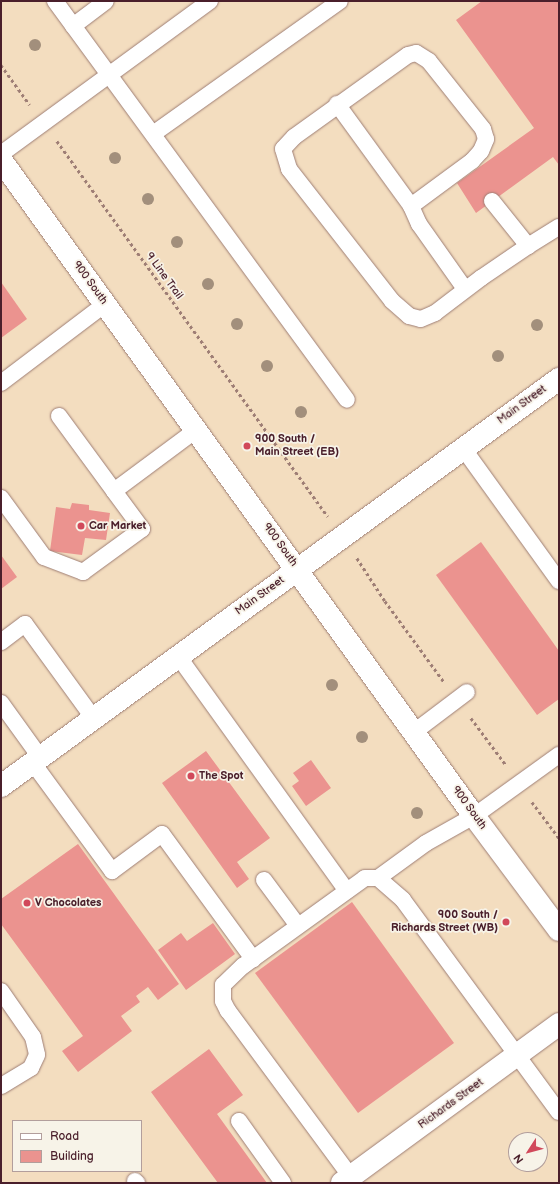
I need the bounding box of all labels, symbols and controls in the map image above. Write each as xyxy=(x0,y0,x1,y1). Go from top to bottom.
street label: 9 Line Trail xyxy=(142,250,186,302)
street label: 900 South xyxy=(70,259,110,307)
street label: Main Street xyxy=(495,383,549,427)
place label: 900 South / Main Street (EB) xyxy=(255,433,339,459)
marker: 900 South / Main Street (EB) xyxy=(242,441,252,451)
place label: Car Market xyxy=(89,519,146,533)
marker: Car Market xyxy=(76,521,86,531)
street label: 900 South xyxy=(260,521,300,569)
street label: Main Street xyxy=(233,574,287,618)
place label: The Spot xyxy=(199,769,243,783)
marker: The Spot xyxy=(186,771,196,781)
street label: 900 South xyxy=(449,784,489,832)
place label: V Chocolates xyxy=(35,896,101,910)
marker: V Chocolates xyxy=(22,898,32,908)
place label: 900 South / Richards Street (WB) xyxy=(391,909,498,935)
marker: 900 South / Richards Street (WB) xyxy=(501,917,511,927)
street label: Richards Street xyxy=(416,1076,486,1132)
legend xyxy=(12,1120,142,1172)
text: Road xyxy=(50,1129,79,1144)
north arrow xyxy=(508,1132,548,1172)
text: Building xyxy=(50,1149,94,1164)
text: N xyxy=(511,1152,526,1166)

